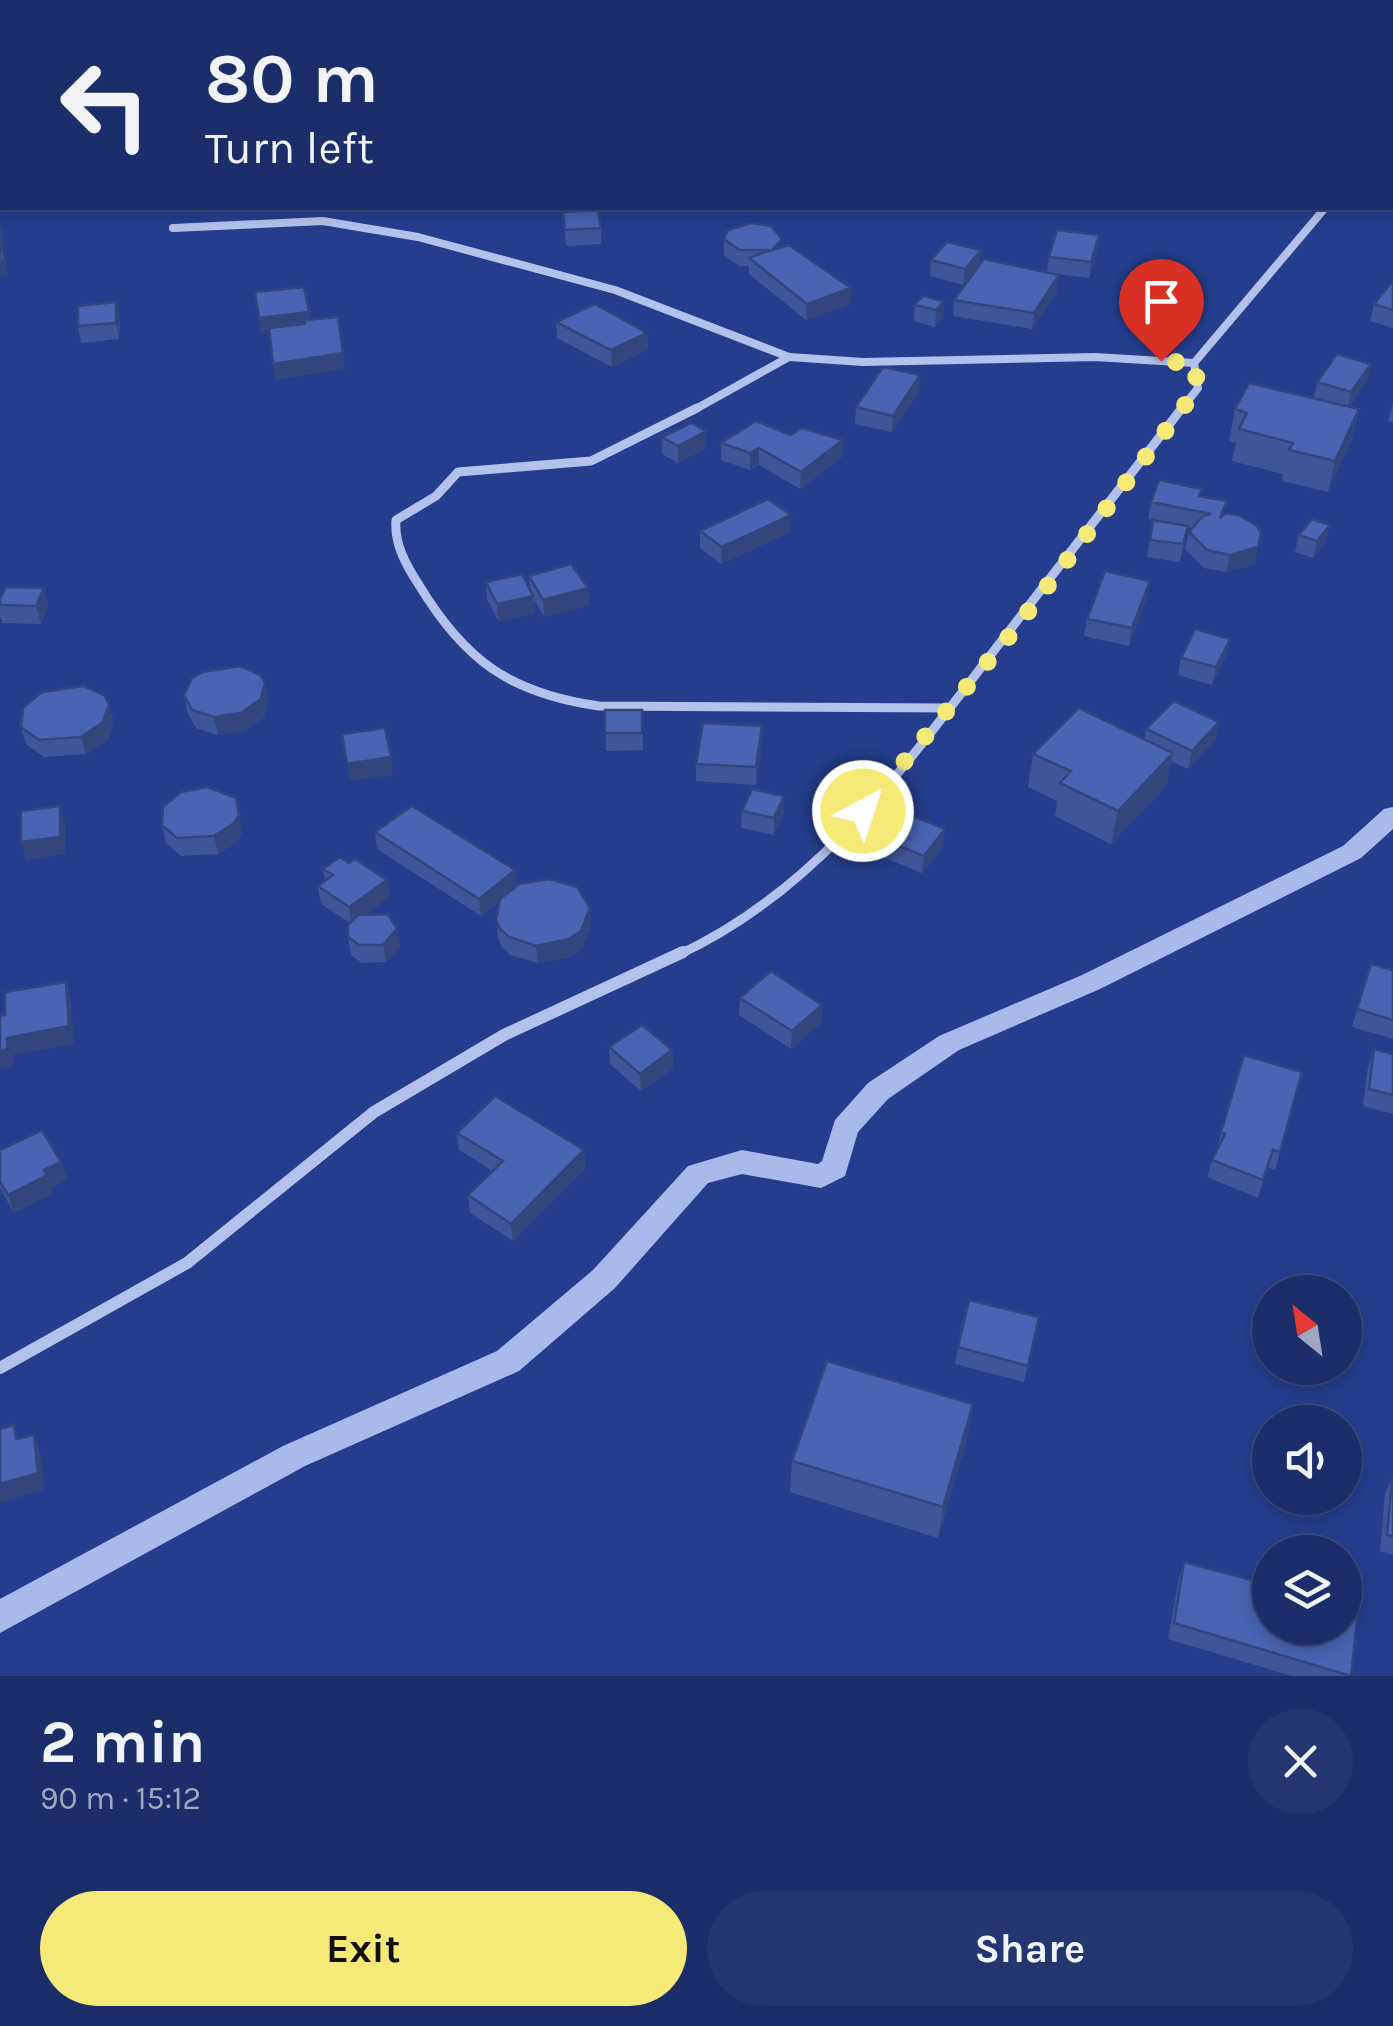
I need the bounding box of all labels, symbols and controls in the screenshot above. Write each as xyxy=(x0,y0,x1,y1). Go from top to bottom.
text: 80 m xyxy=(205,38,379,120)
icon: left xyxy=(40,40,170,170)
text: Turn left xyxy=(205,122,374,174)
pin xyxy=(1119,259,1204,362)
icon: arrive xyxy=(1134,274,1189,329)
position arrow xyxy=(811,759,915,863)
north arrow xyxy=(1252,1275,1362,1385)
map controls xyxy=(1252,1275,1362,1645)
button: sound xyxy=(1252,1405,1362,1515)
button: layers xyxy=(1252,1535,1362,1645)
text: 2 min xyxy=(40,1707,205,1777)
button: close xyxy=(1248,1709,1353,1814)
text: 90 m · 15:12 xyxy=(40,1780,201,1817)
button: Exit xyxy=(40,1891,687,2006)
button: Share xyxy=(707,1891,1353,2006)

